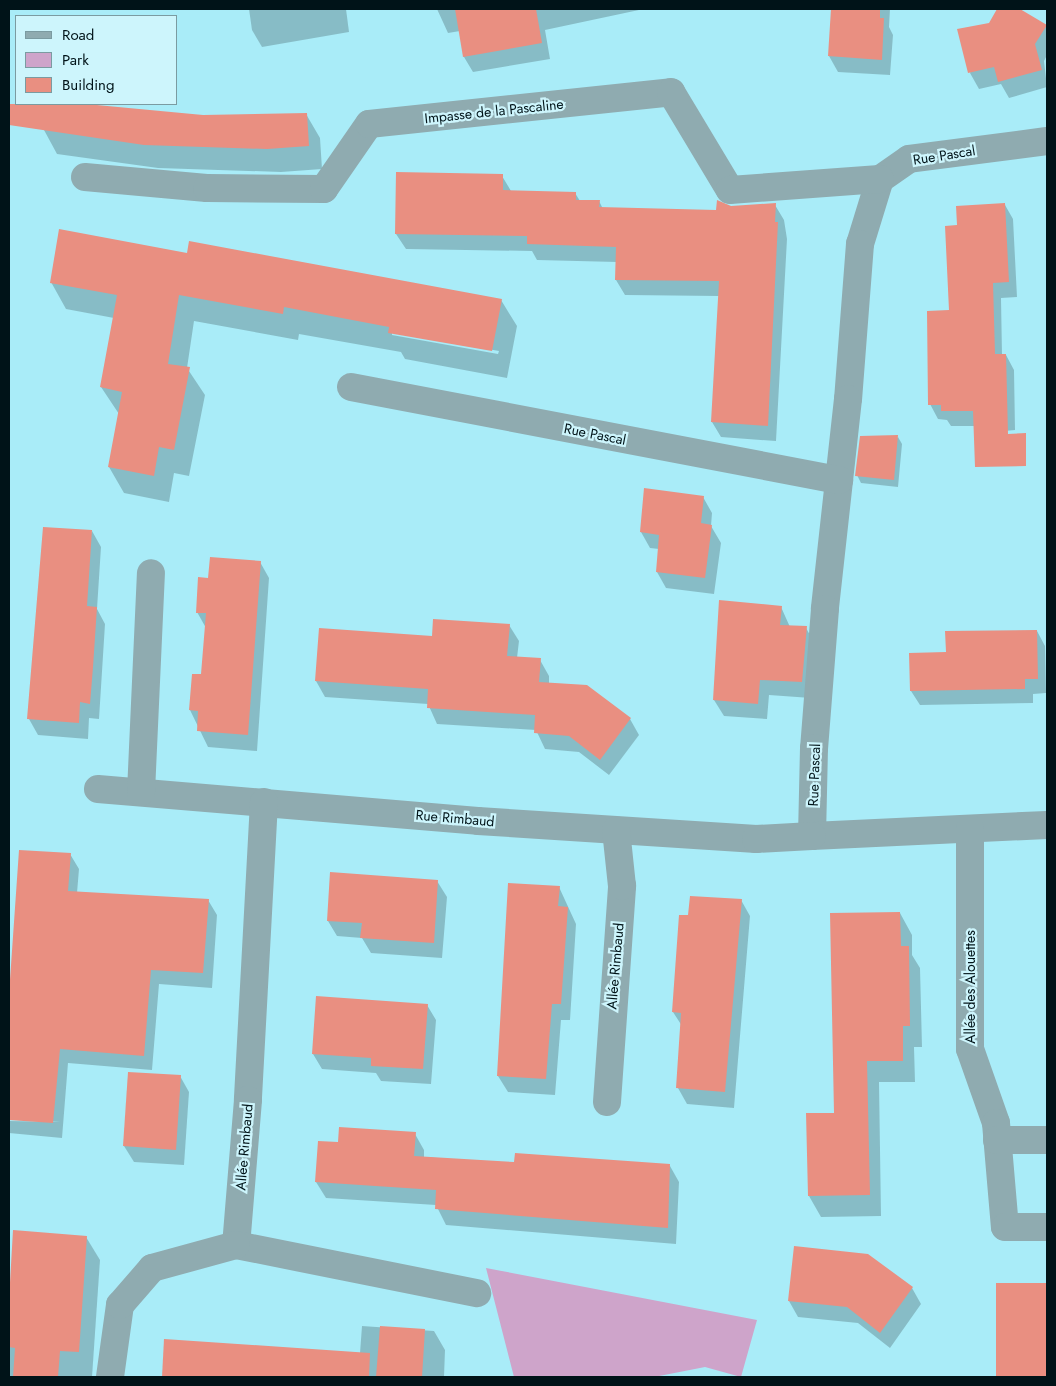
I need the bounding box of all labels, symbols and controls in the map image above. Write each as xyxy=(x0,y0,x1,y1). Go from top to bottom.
legend xyxy=(15,15,178,105)
text: Road xyxy=(62,24,94,46)
text: Park xyxy=(62,49,89,71)
text: Building xyxy=(62,74,114,96)
street label: Impasse de la Pascaline xyxy=(424,95,564,127)
street label: Rue Pascal xyxy=(912,142,976,168)
street label: Rue Pascal xyxy=(563,420,627,448)
street label: Rue Pascal xyxy=(805,743,823,807)
street label: Rue Rimbaud xyxy=(415,806,495,830)
street label: Allée Rimbaud xyxy=(603,922,627,1010)
street label: Allée des Alouettes xyxy=(962,930,978,1044)
street label: Allée Rimbaud xyxy=(232,1103,256,1191)

